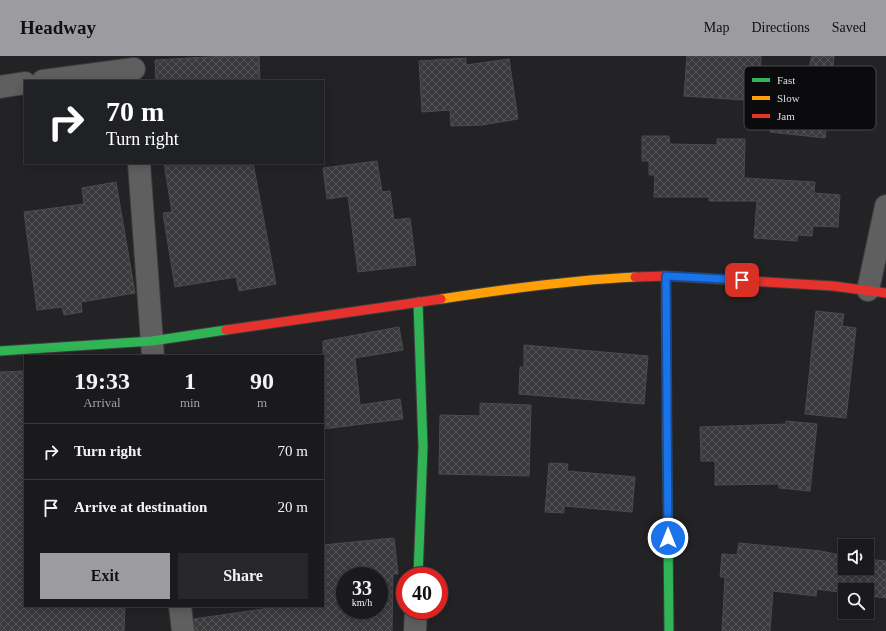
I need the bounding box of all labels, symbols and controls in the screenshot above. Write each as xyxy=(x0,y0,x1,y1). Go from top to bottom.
text: Headway xyxy=(20,17,96,38)
text: Map xyxy=(704,20,729,35)
text: Directions xyxy=(751,20,810,35)
text: Saved xyxy=(832,20,866,35)
legend xyxy=(744,66,876,130)
text: Fast xyxy=(777,74,795,86)
text: Slow xyxy=(777,92,800,104)
icon: right xyxy=(40,96,92,148)
text: 70 m xyxy=(106,96,164,127)
text: Jam xyxy=(777,110,795,122)
text: Turn right xyxy=(106,129,179,149)
pin xyxy=(725,263,759,297)
icon: arrive xyxy=(731,269,753,291)
text: 19:33 xyxy=(74,368,130,394)
text: 1 xyxy=(184,368,196,394)
text: 90 xyxy=(250,368,274,394)
text: Arrival xyxy=(83,395,121,410)
text: min xyxy=(180,395,200,410)
text: m xyxy=(257,395,267,410)
icon: right xyxy=(40,441,62,463)
text: Turn right xyxy=(74,443,141,459)
text: 70 m xyxy=(278,443,308,459)
icon: arrive xyxy=(40,497,62,519)
text: Arrive at destination xyxy=(74,499,207,515)
text: 20 m xyxy=(278,499,308,515)
position arrow xyxy=(647,517,689,559)
map controls xyxy=(838,539,874,619)
button: sound xyxy=(838,539,874,575)
button: Exit xyxy=(40,553,170,599)
button: Share xyxy=(178,553,308,599)
speed limit sign: 40 xyxy=(396,567,448,619)
text: 33 xyxy=(352,577,372,599)
button: search xyxy=(838,583,874,619)
text: km/h xyxy=(352,597,372,608)

